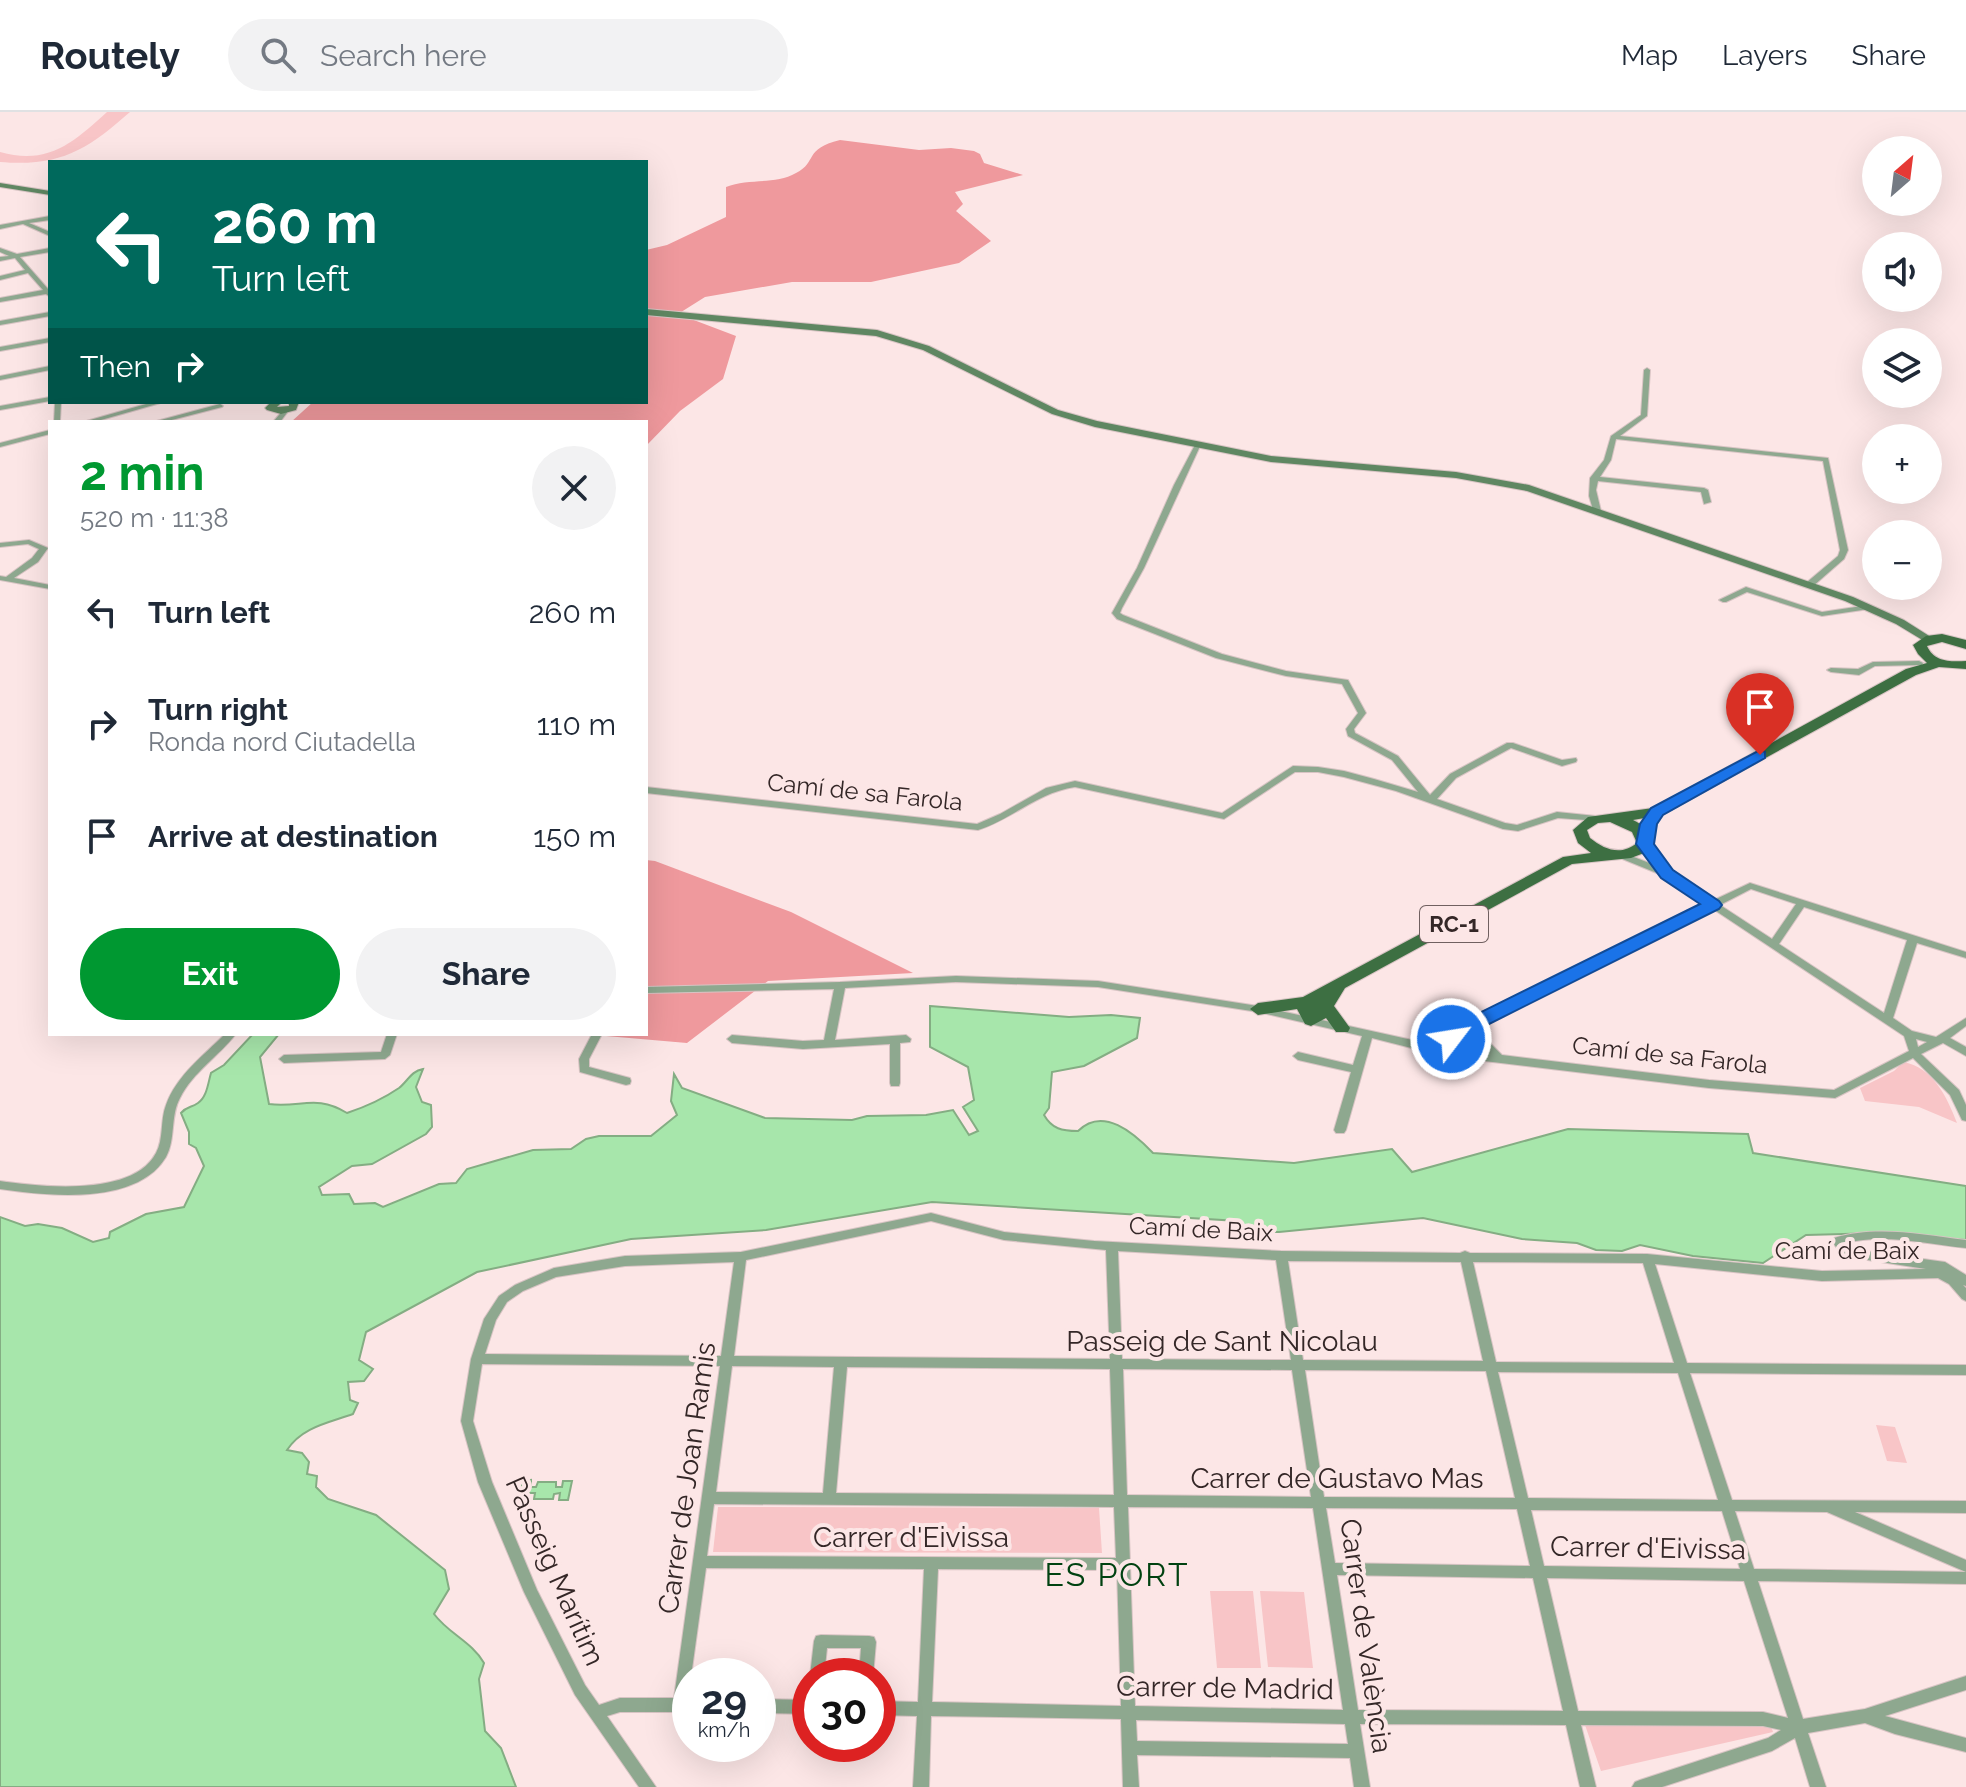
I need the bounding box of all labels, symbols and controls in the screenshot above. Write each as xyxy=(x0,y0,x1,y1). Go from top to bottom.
search box xyxy=(228,19,788,91)
text: Routely xyxy=(40,33,180,78)
icon: search xyxy=(256,33,300,77)
text: Search here xyxy=(320,38,487,73)
text: Map xyxy=(1621,39,1678,72)
text: Layers xyxy=(1722,39,1808,72)
text: Share xyxy=(1852,39,1926,72)
north arrow xyxy=(1862,136,1942,216)
map controls xyxy=(1862,136,1942,600)
text: 260 m xyxy=(212,190,378,256)
icon: left xyxy=(80,192,184,296)
button: sound xyxy=(1862,232,1942,312)
text: Turn left xyxy=(212,257,350,299)
button: layers xyxy=(1862,328,1942,408)
icon: right xyxy=(167,344,211,388)
text: Then xyxy=(80,349,151,384)
button: + xyxy=(1862,424,1942,504)
text: 2 min xyxy=(80,445,205,501)
button: close xyxy=(532,446,616,530)
text: 520 m · 11:38 xyxy=(80,503,229,533)
button: − xyxy=(1862,520,1942,600)
icon: left xyxy=(80,590,124,634)
text: Turn left xyxy=(148,595,270,630)
text: 260 m xyxy=(529,595,616,630)
pin xyxy=(1726,673,1794,755)
icon: arrive xyxy=(1738,685,1782,729)
text: Turn right xyxy=(148,692,288,727)
icon: right xyxy=(80,702,124,746)
text: 110 m xyxy=(537,707,616,742)
text: Ronda nord Ciutadella xyxy=(148,727,416,757)
street label: Camí de sa Farola xyxy=(766,767,964,817)
icon: arrive xyxy=(80,814,124,858)
text: Arrive at destination xyxy=(148,819,438,854)
text: 150 m xyxy=(533,819,616,854)
road number: RC-1 xyxy=(1420,906,1488,942)
button: Exit xyxy=(80,928,340,1020)
button: Share xyxy=(356,928,616,1020)
position arrow xyxy=(1409,997,1493,1081)
street label: Camí de sa Farola xyxy=(1571,1030,1769,1080)
street label: Camí de Baix xyxy=(1128,1211,1274,1247)
street label: Camí de Baix xyxy=(1775,1236,1919,1265)
street label: Passeig de Sant Nicolau xyxy=(1066,1325,1378,1358)
street label: Carrer de Joan Ramis xyxy=(652,1340,722,1616)
street label: Carrer de Gustavo Mas xyxy=(1190,1462,1484,1495)
street label: Passeig Marítim xyxy=(499,1471,611,1671)
street label: Carrer de València xyxy=(1333,1517,1399,1755)
street label: Carrer d'Eivissa xyxy=(813,1521,1009,1554)
street label: Carrer d'Eivissa xyxy=(1550,1530,1746,1566)
district label: ES PORT xyxy=(1044,1556,1190,1593)
speed limit sign: 30 xyxy=(792,1658,896,1762)
street label: Carrer de Madrid xyxy=(1116,1670,1334,1706)
text: 29 xyxy=(701,1676,747,1723)
text: km/h xyxy=(698,1718,750,1742)

